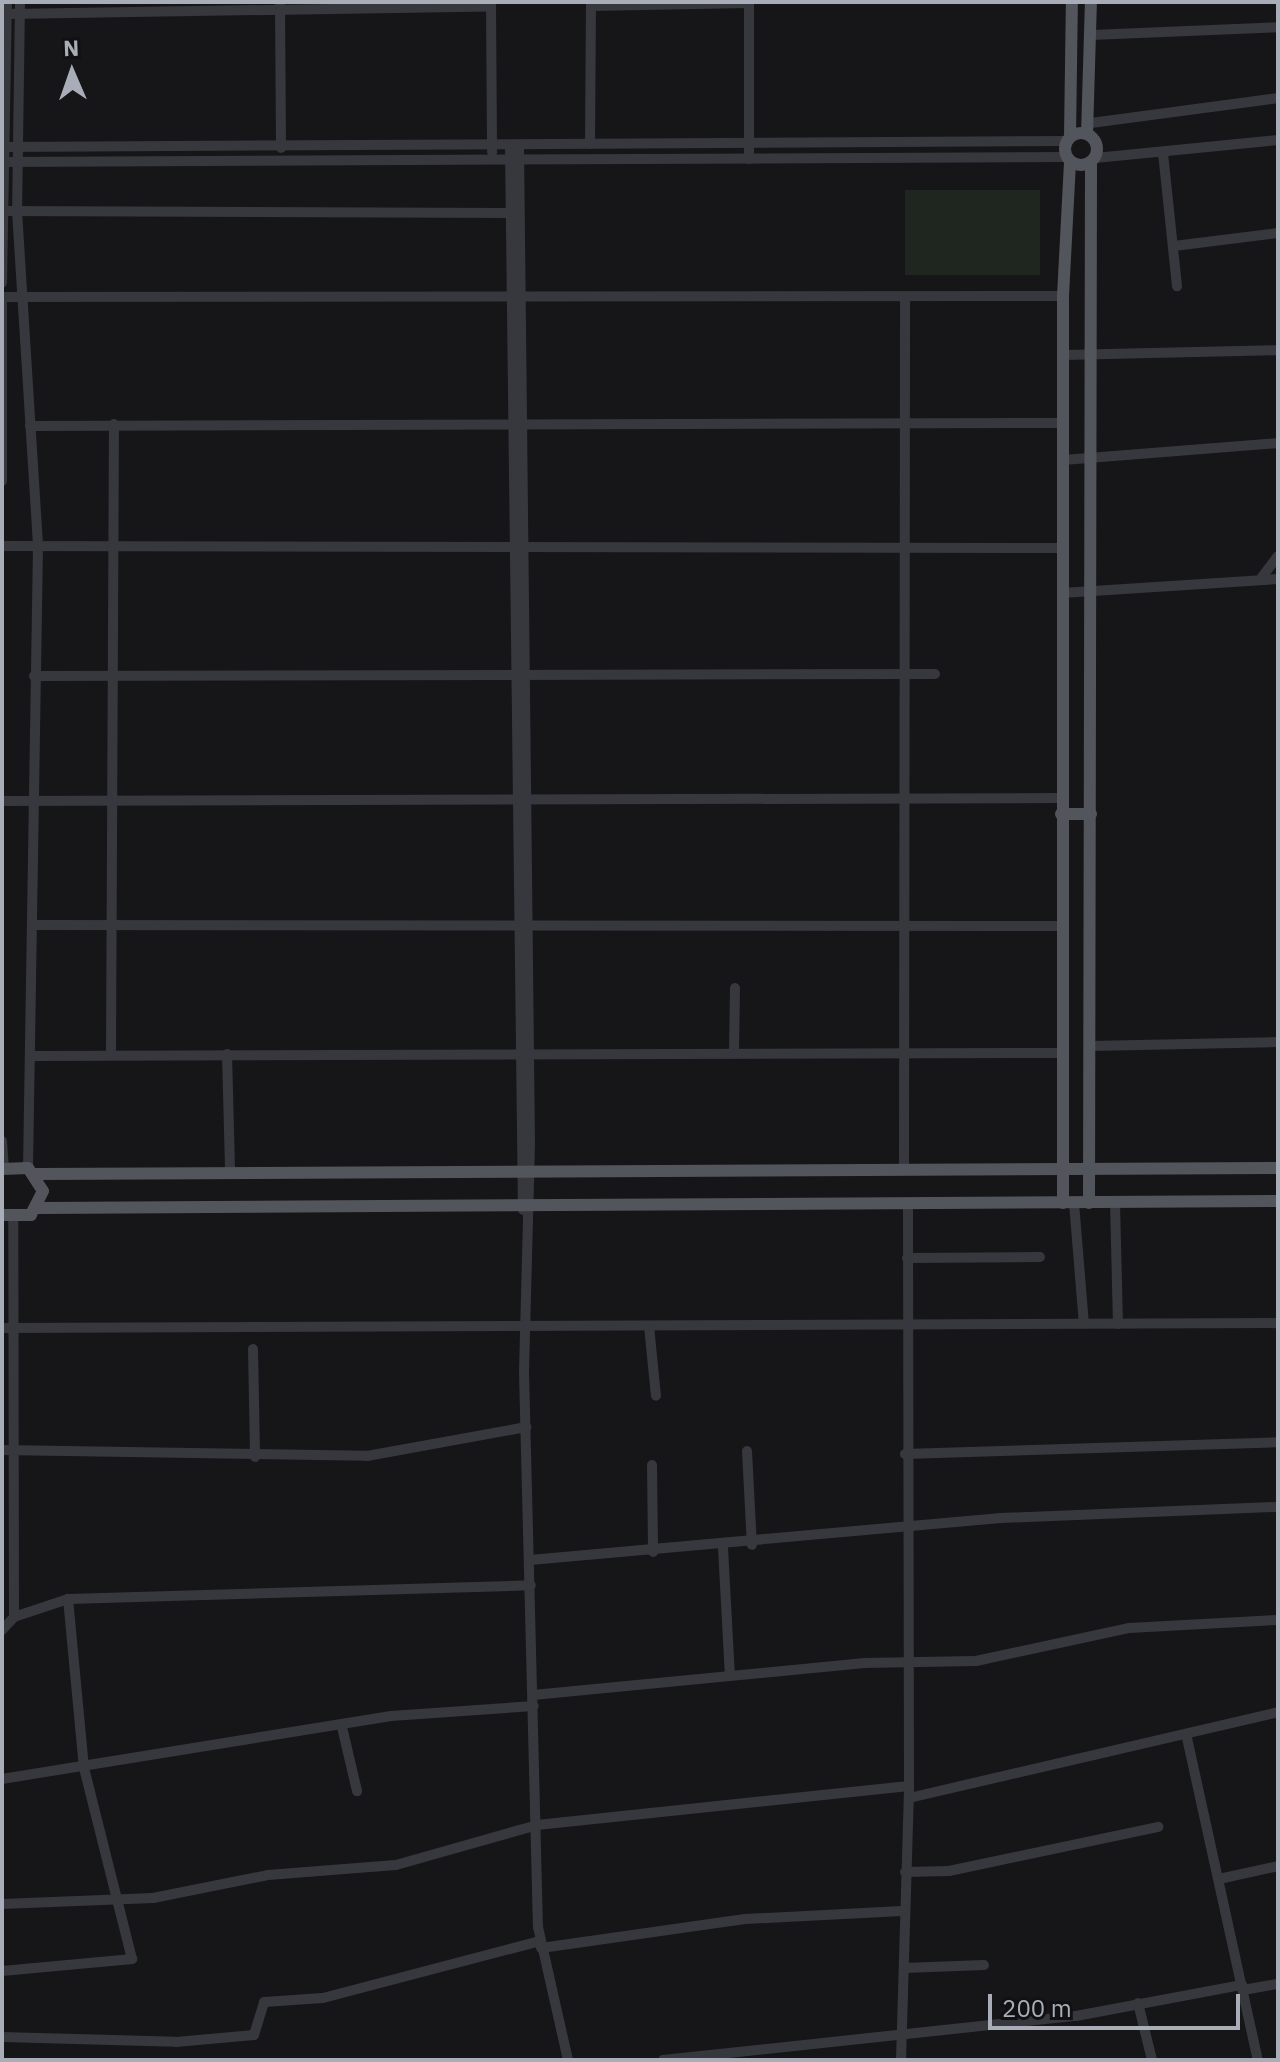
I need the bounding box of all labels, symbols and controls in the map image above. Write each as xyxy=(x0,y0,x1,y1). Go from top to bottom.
north arrow xyxy=(32,32,112,112)
text: N xyxy=(63,33,80,62)
scale bar xyxy=(992,1978,1244,2028)
text: 200 m xyxy=(1002,1992,1072,2024)

